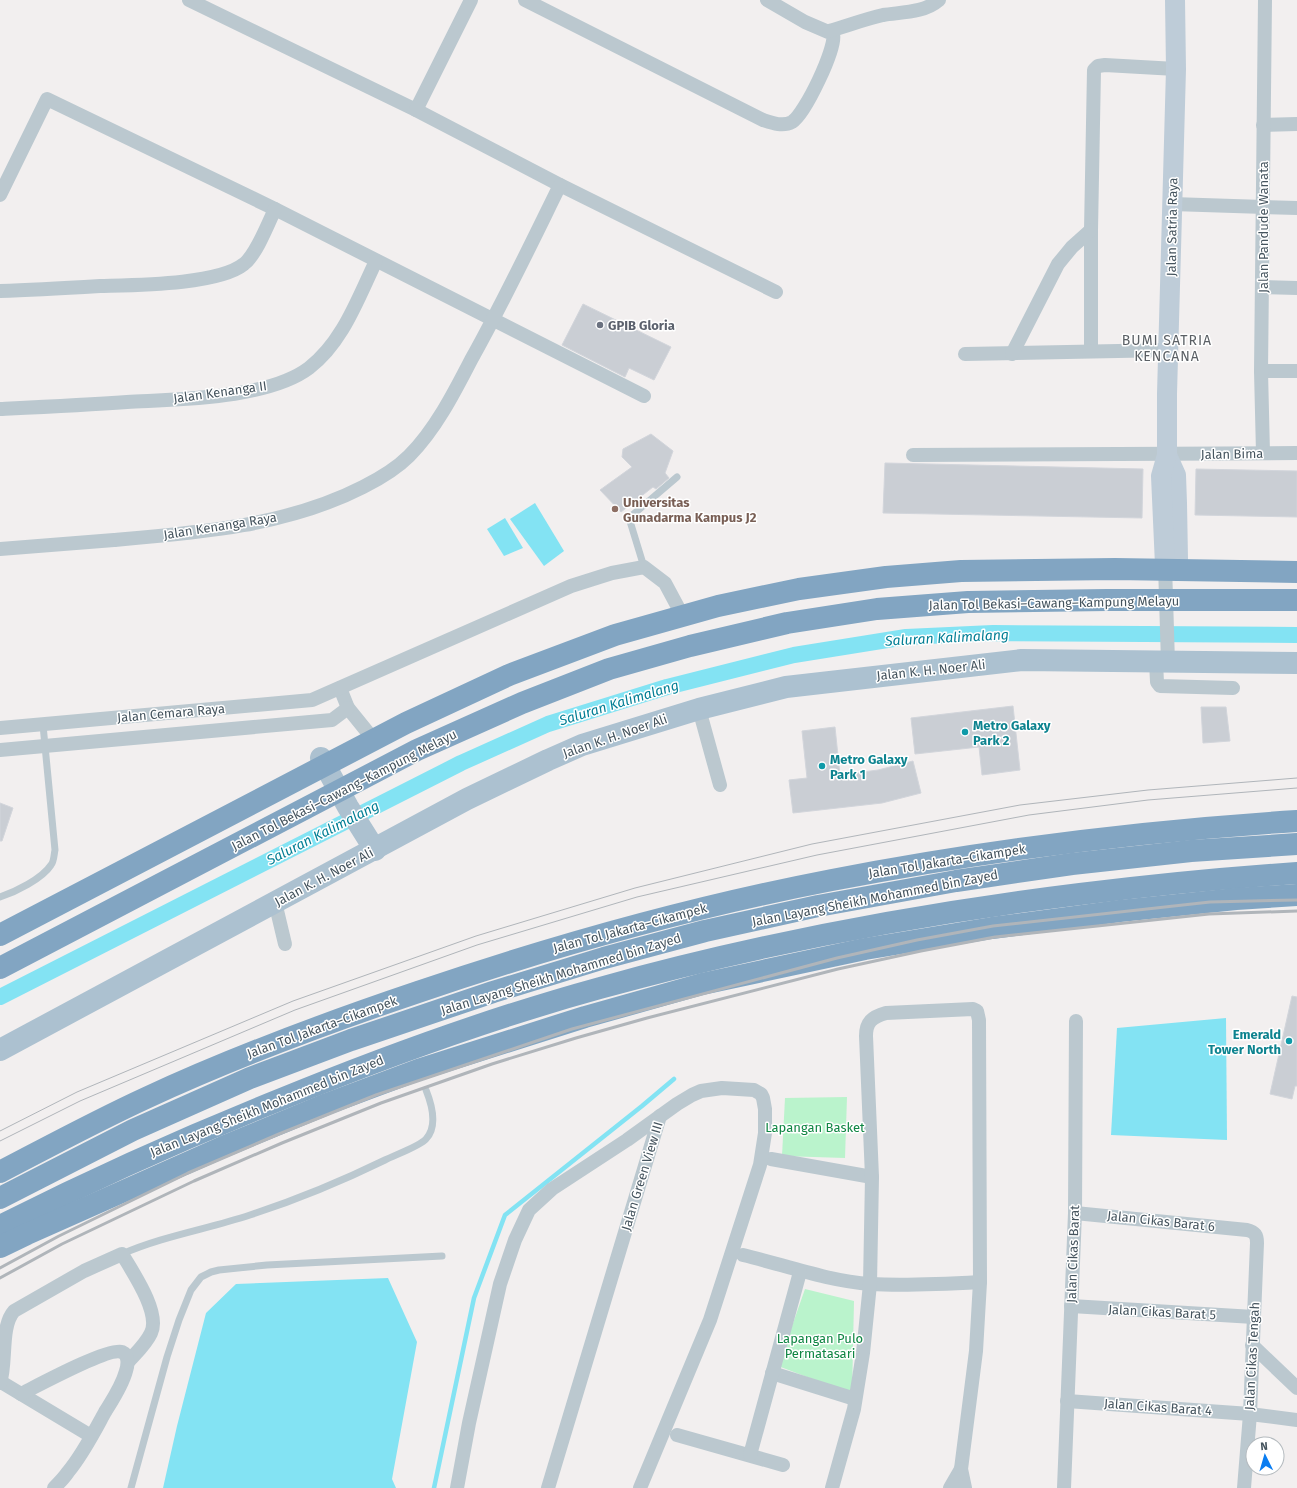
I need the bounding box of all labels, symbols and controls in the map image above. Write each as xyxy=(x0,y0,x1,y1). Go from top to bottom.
street label: Jalan Pandude Wanata xyxy=(1256,161,1271,293)
street label: Jalan Satria Raya xyxy=(1164,178,1180,276)
place label: GPIB Gloria xyxy=(608,318,675,333)
marker: GPIB Gloria xyxy=(595,320,605,330)
district label: BUMI SATRIA KENCANA xyxy=(1122,332,1212,365)
street label: Jalan Kenanga II xyxy=(172,378,268,406)
street label: Jalan Bima xyxy=(1201,446,1263,462)
place label: Universitas Gunadarma Kampus J2 xyxy=(623,495,757,525)
marker: Universitas Gunadarma Kampus J2 xyxy=(610,504,620,514)
street label: Jalan Kenanga Raya xyxy=(162,510,278,542)
street label: Jalan Tol Bekasi–Cawang–Kampung Melayu xyxy=(929,593,1179,613)
water label: Saluran Kalimalang xyxy=(884,626,1009,650)
street label: Jalan K. H. Noer Ali xyxy=(876,657,986,683)
water label: Saluran Kalimalang xyxy=(556,677,681,730)
street label: Jalan Cemara Raya xyxy=(117,701,225,725)
street label: Jalan K. H. Noer Ali xyxy=(561,711,669,761)
place label: Metro Galaxy Park 2 xyxy=(973,718,1051,748)
street label: Jalan Tol Bekasi–Cawang–Kampung Melayu xyxy=(229,726,459,854)
marker: Metro Galaxy Park 2 xyxy=(960,727,970,737)
place label: Metro Galaxy Park 1 xyxy=(830,752,908,782)
marker: Metro Galaxy Park 1 xyxy=(817,761,827,771)
water label: Saluran Kalimalang xyxy=(263,797,382,869)
street label: Jalan Tol Jakarta–Cikampek xyxy=(867,841,1027,881)
street label: Jalan K. H. Noer Ali xyxy=(272,845,376,909)
street label: Jalan Layang Sheikh Mohammed bin Zayed xyxy=(751,867,999,929)
street label: Jalan Tol Jakarta–Cikampek xyxy=(551,900,709,956)
street label: Jalan Layang Sheikh Mohammed bin Zayed xyxy=(439,930,683,1018)
street label: Jalan Tol Jakarta–Cikampek xyxy=(245,993,399,1061)
place label: Emerald Tower North xyxy=(1208,1027,1281,1057)
marker: Emerald Tower North xyxy=(1284,1036,1294,1046)
street label: Jalan Layang Sheikh Mohammed bin Zayed xyxy=(148,1052,386,1160)
street label: Jalan Green View III xyxy=(618,1120,666,1232)
park label: Lapangan Basket xyxy=(765,1120,865,1135)
street label: Jalan Cikas Barat xyxy=(1064,1204,1082,1303)
street label: Jalan Cikas Barat 6 xyxy=(1106,1208,1216,1234)
street label: Jalan Cikas Tengah xyxy=(1242,1301,1262,1411)
street label: Jalan Cikas Barat 5 xyxy=(1108,1302,1216,1322)
park label: Lapangan Pulo Permatasari xyxy=(777,1331,863,1361)
street label: Jalan Cikas Barat 4 xyxy=(1103,1396,1213,1418)
north arrow xyxy=(1245,1436,1285,1476)
text: N xyxy=(1260,1440,1268,1453)

